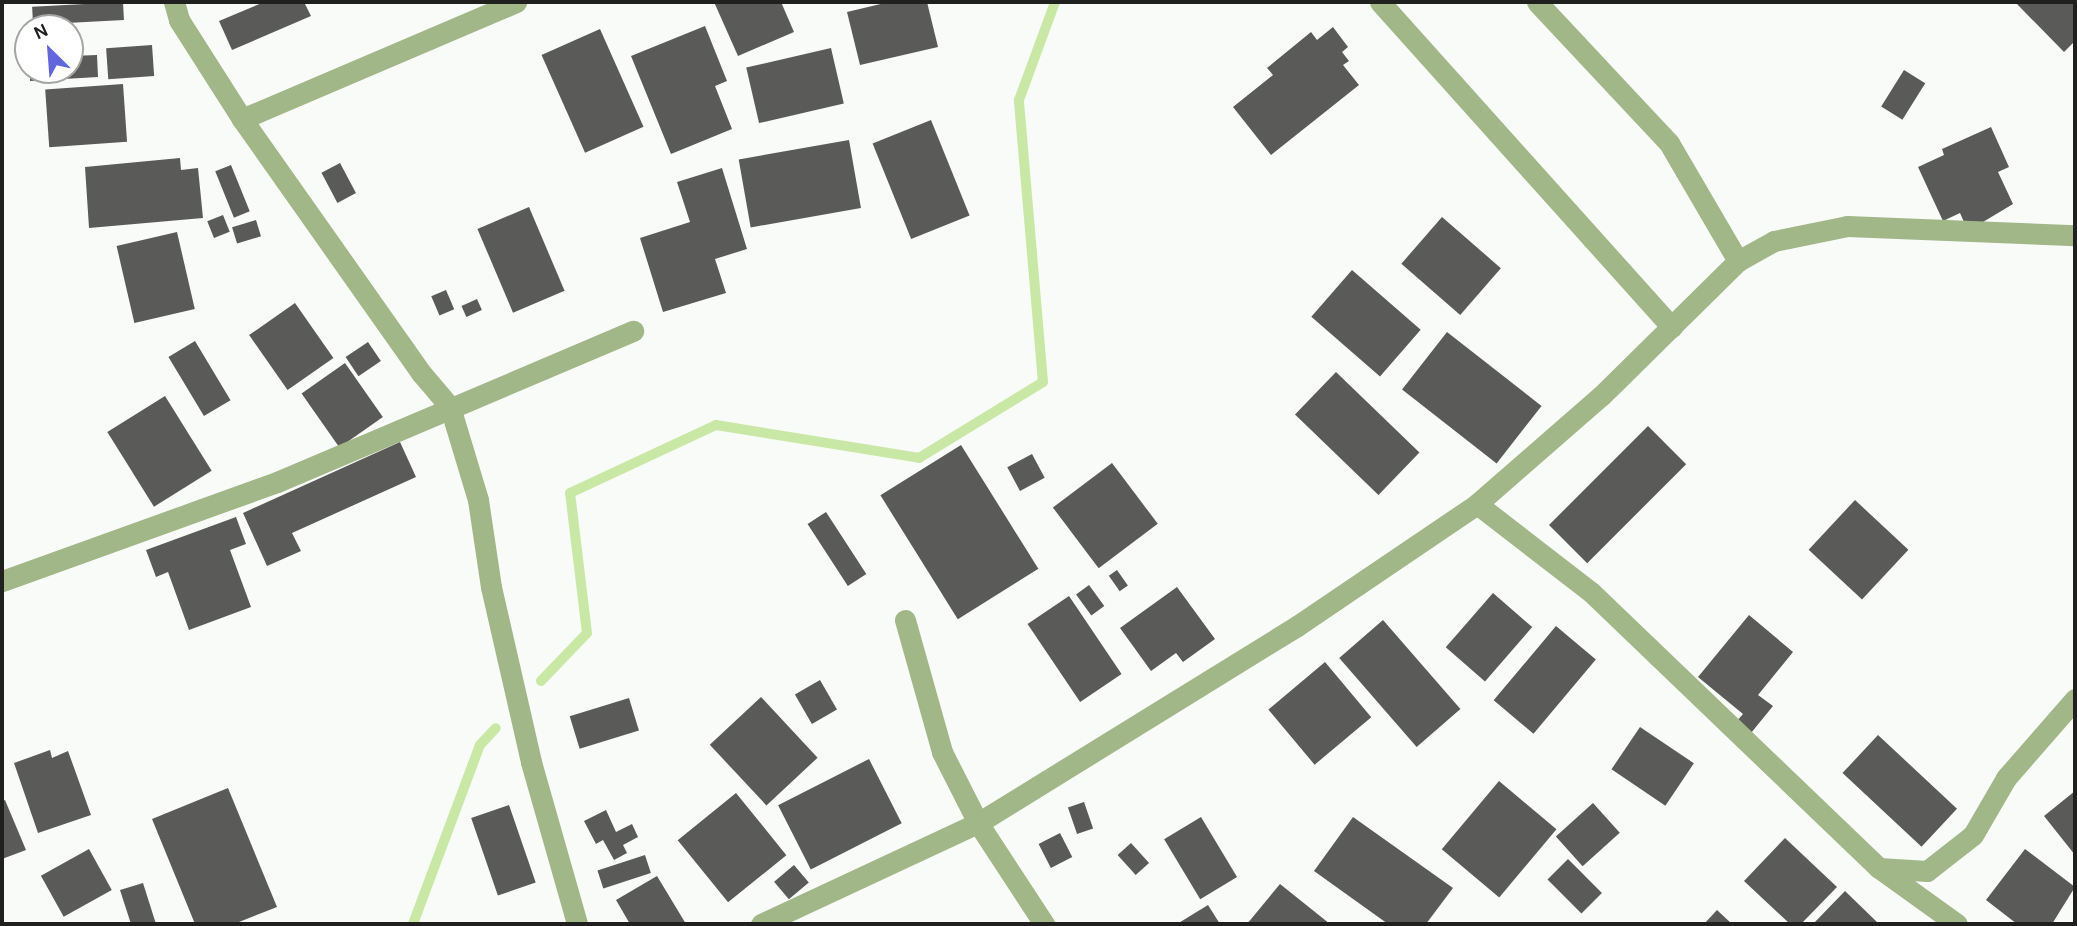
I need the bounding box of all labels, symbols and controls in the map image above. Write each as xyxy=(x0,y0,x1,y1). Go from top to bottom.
north arrow xyxy=(14,14,84,84)
text: N xyxy=(30,19,52,45)

